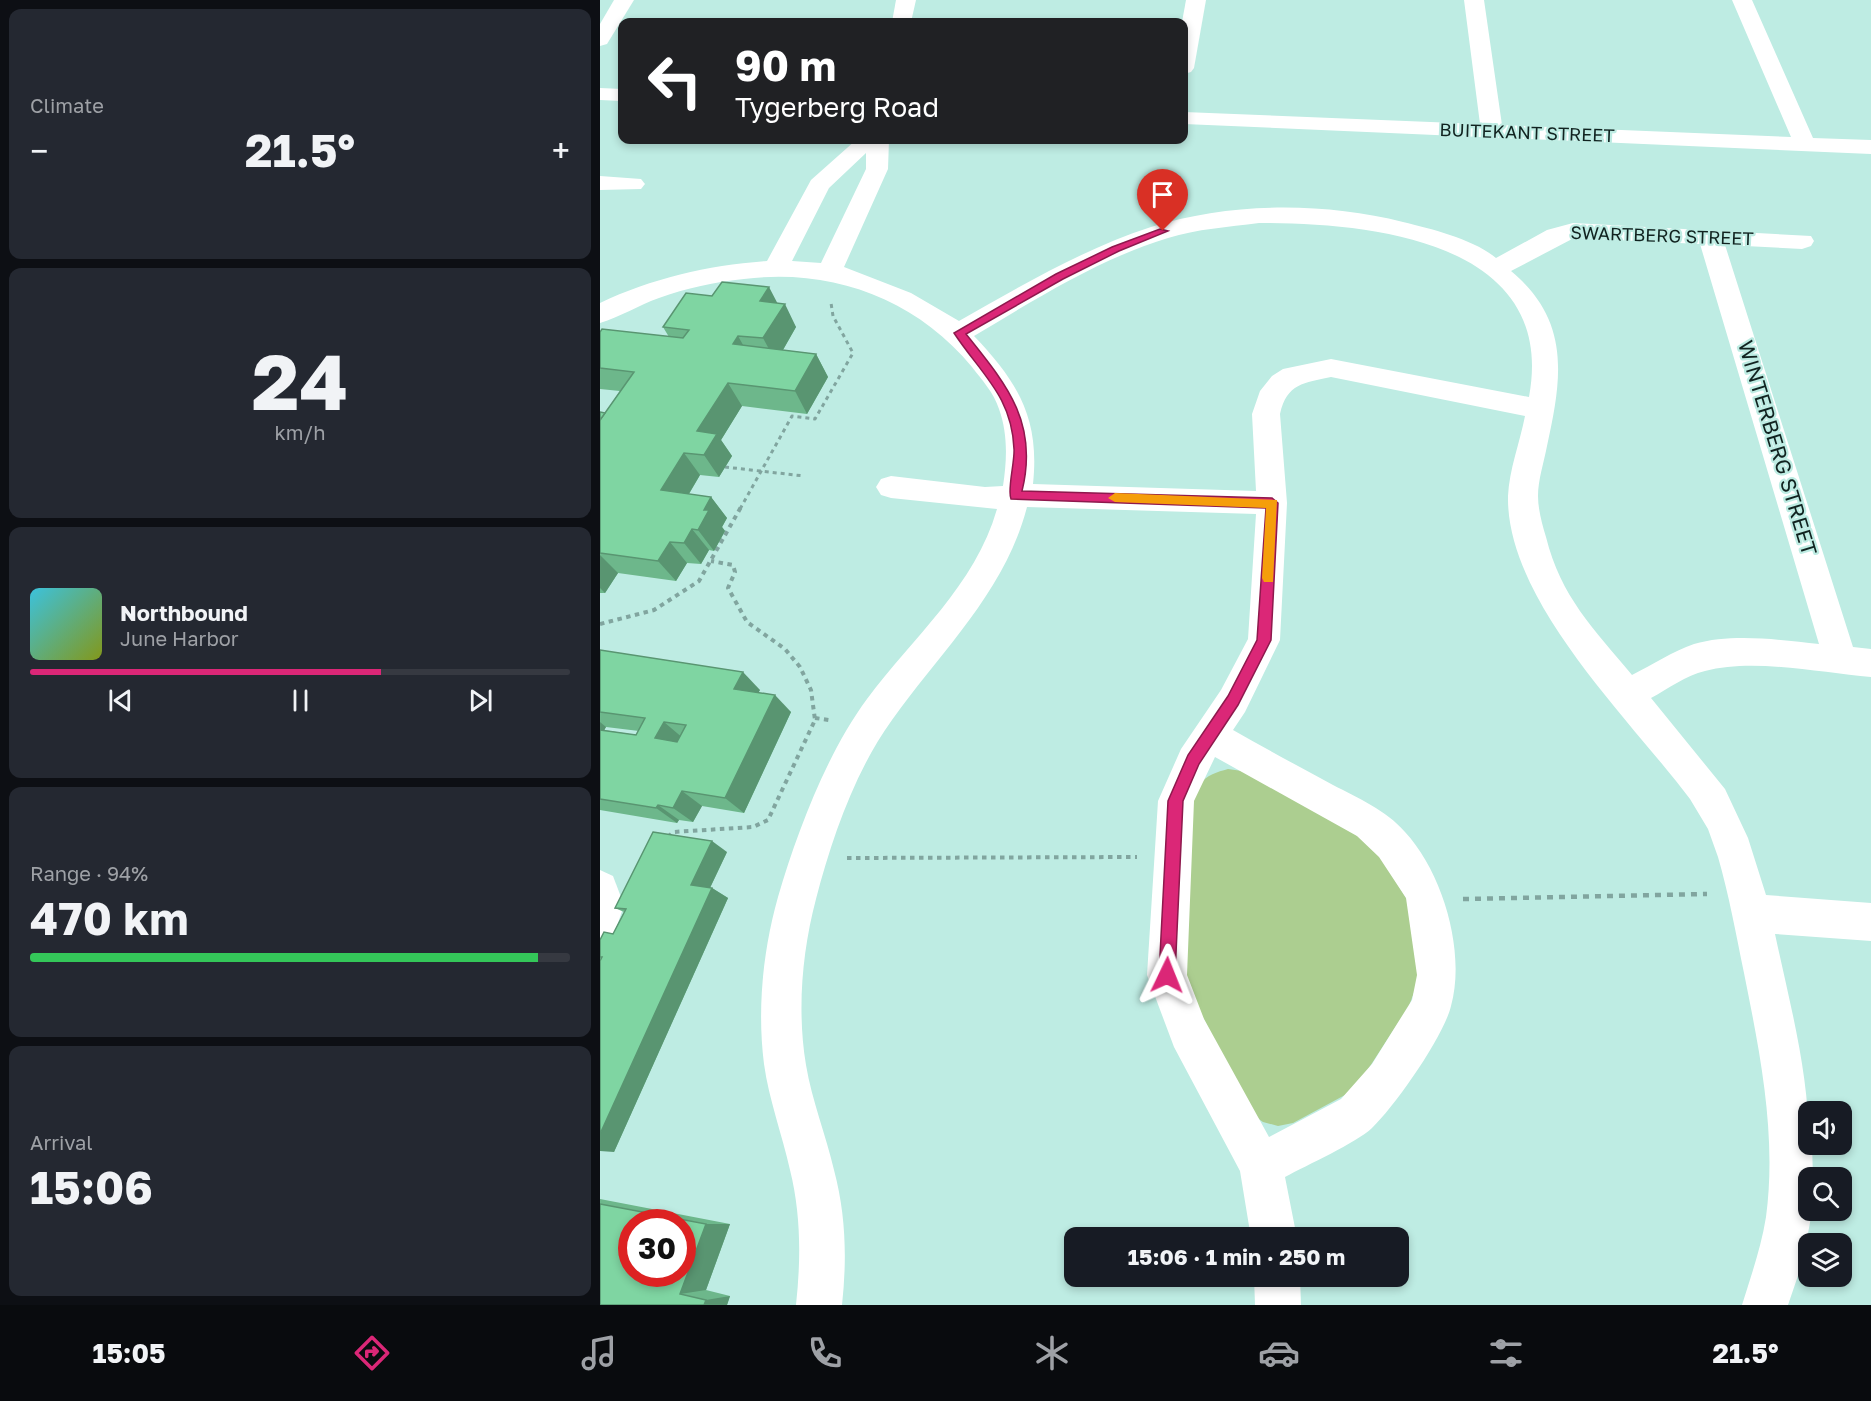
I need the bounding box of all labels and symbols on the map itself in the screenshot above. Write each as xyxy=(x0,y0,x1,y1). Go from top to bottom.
street label: BUITEKANT STREET xyxy=(1439,118,1615,146)
pin xyxy=(1137,169,1188,231)
street label: SWARTBERG STREET xyxy=(1570,221,1754,249)
street label: WINTERBERG STREET xyxy=(1733,337,1823,558)
position arrow xyxy=(1135,943,1199,1007)
speed limit sign: 30 xyxy=(618,1209,696,1287)

